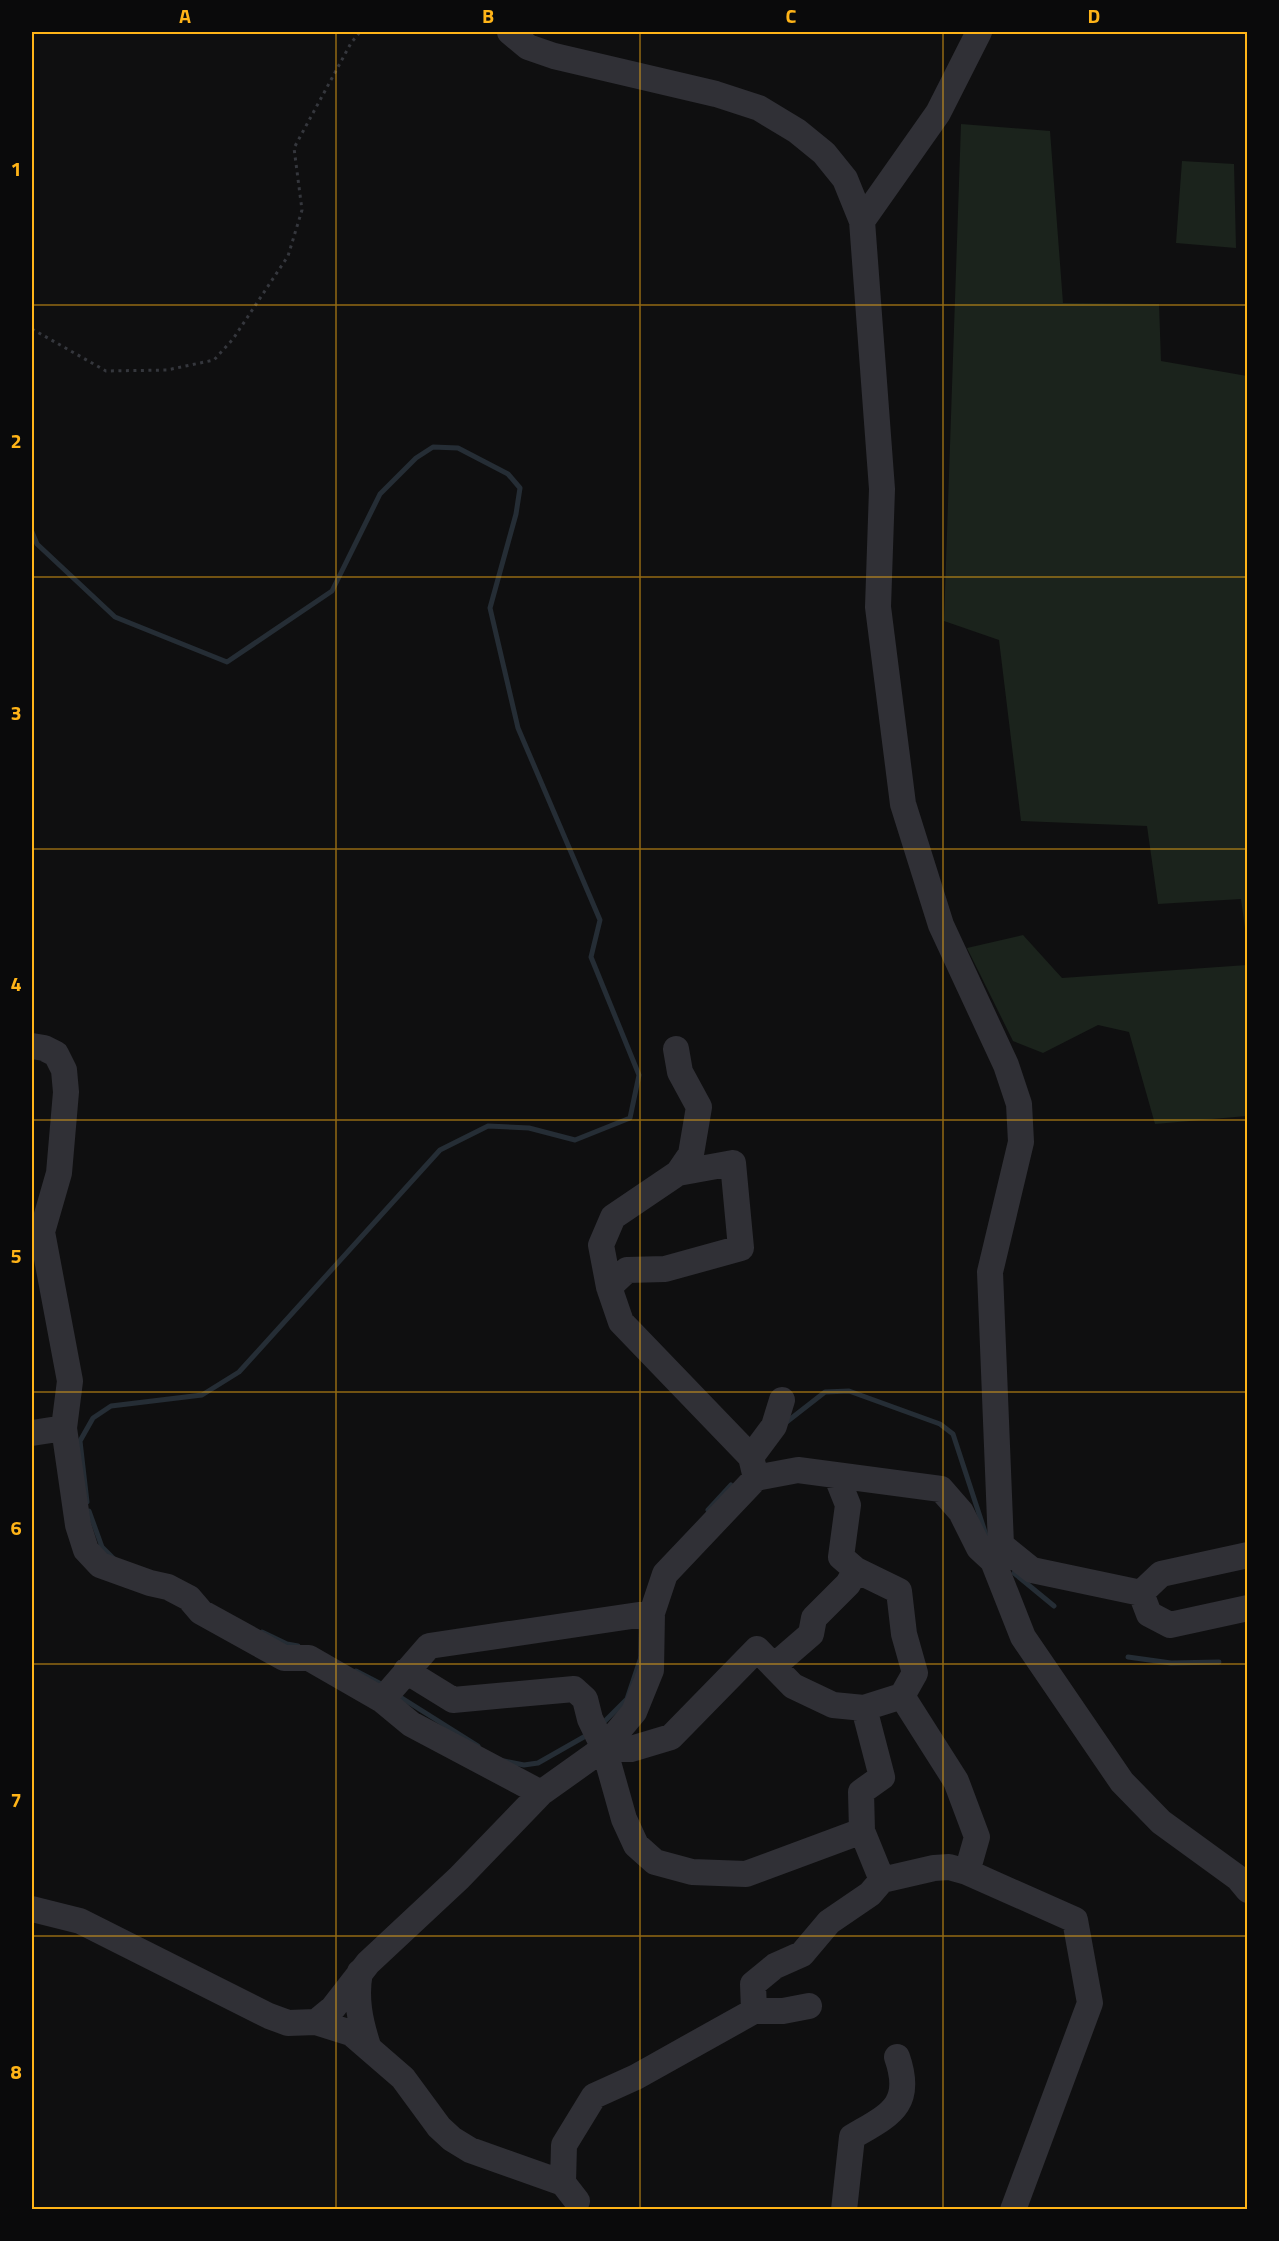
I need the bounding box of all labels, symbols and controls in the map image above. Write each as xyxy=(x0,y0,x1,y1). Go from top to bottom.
text: A xyxy=(179,0,191,31)
text: B xyxy=(482,0,494,31)
text: C xyxy=(786,0,797,31)
text: D xyxy=(1088,0,1100,31)
text: 1 xyxy=(10,153,22,184)
text: 2 xyxy=(10,425,22,456)
text: 3 xyxy=(10,697,22,728)
text: 4 xyxy=(10,968,22,999)
text: 5 xyxy=(10,1240,22,1271)
text: 6 xyxy=(10,1512,22,1543)
text: 7 xyxy=(10,1784,22,1815)
text: 8 xyxy=(10,2056,22,2087)

